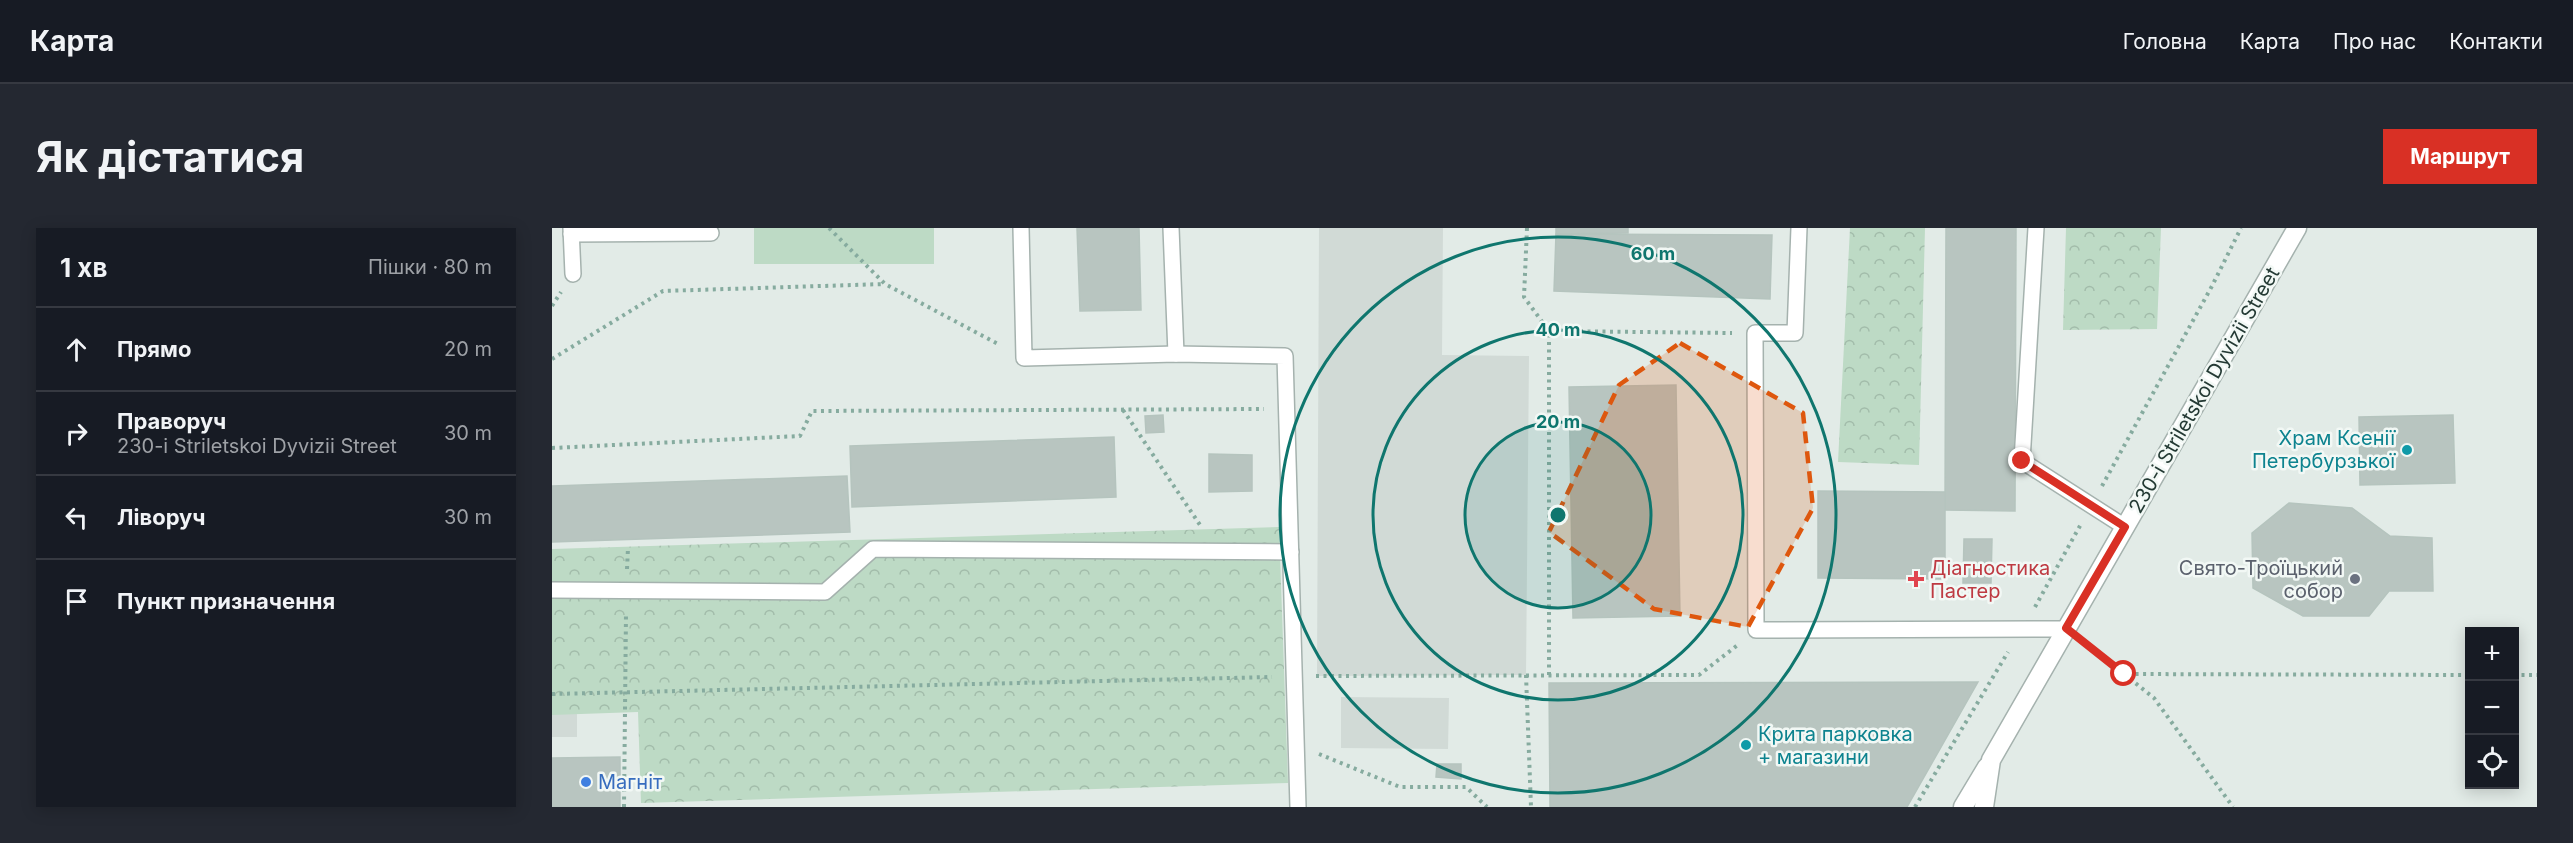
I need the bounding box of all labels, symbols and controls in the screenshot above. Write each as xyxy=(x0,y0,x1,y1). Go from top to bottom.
text: Карта xyxy=(30,24,114,58)
text: Головна xyxy=(2123,29,2207,54)
text: Карта xyxy=(2240,29,2300,54)
text: Про нас xyxy=(2333,29,2416,54)
text: Контакти xyxy=(2449,29,2543,54)
button: Маршрут xyxy=(2383,129,2537,184)
text: Як дістатися xyxy=(36,131,304,182)
text: 60 m xyxy=(1631,243,1675,264)
text: 1 хв xyxy=(60,252,107,283)
text: Пішки · 80 m xyxy=(368,255,492,279)
street label: 230-i Striletskoi Dyvizii Street xyxy=(2124,262,2285,517)
text: 40 m xyxy=(1536,319,1581,340)
icon: ahead xyxy=(60,333,93,366)
text: Прямо xyxy=(117,336,191,362)
text: 20 m xyxy=(444,337,492,361)
text: Праворуч xyxy=(117,408,226,434)
text: 20 m xyxy=(1536,411,1580,432)
icon: right xyxy=(60,417,93,450)
text: 30 m xyxy=(444,421,492,445)
place label: Храм Ксенії Петербурзької xyxy=(2252,426,2396,473)
text: 230-i Striletskoi Dyvizii Street xyxy=(117,434,397,458)
marker: Храм Ксенії Петербурзької xyxy=(2400,443,2414,457)
route end xyxy=(2008,447,2034,473)
icon: left xyxy=(60,501,93,534)
text: Ліворуч xyxy=(117,504,205,530)
text: 30 m xyxy=(444,505,492,529)
centre of rings xyxy=(1548,505,1568,525)
place label: Діагностика Пастер xyxy=(1930,556,2050,603)
place label: Свято-Троїцький собор xyxy=(2179,556,2343,603)
marker: Діагностика Пастер xyxy=(1907,570,1925,588)
marker: Свято-Троїцький собор xyxy=(2348,572,2362,586)
icon: arrive xyxy=(60,585,93,618)
text: Пункт призначення xyxy=(117,588,335,614)
map controls xyxy=(2465,627,2519,789)
button: + xyxy=(2465,627,2519,681)
route start xyxy=(2110,660,2136,686)
button: − xyxy=(2465,681,2519,735)
place label: Крита парковка + магазини xyxy=(1758,722,1913,769)
button: locate xyxy=(2465,735,2519,789)
marker: Крита парковка + магазини xyxy=(1739,738,1753,752)
place label: Магніт xyxy=(598,770,663,794)
marker: Магніт xyxy=(579,775,593,789)

